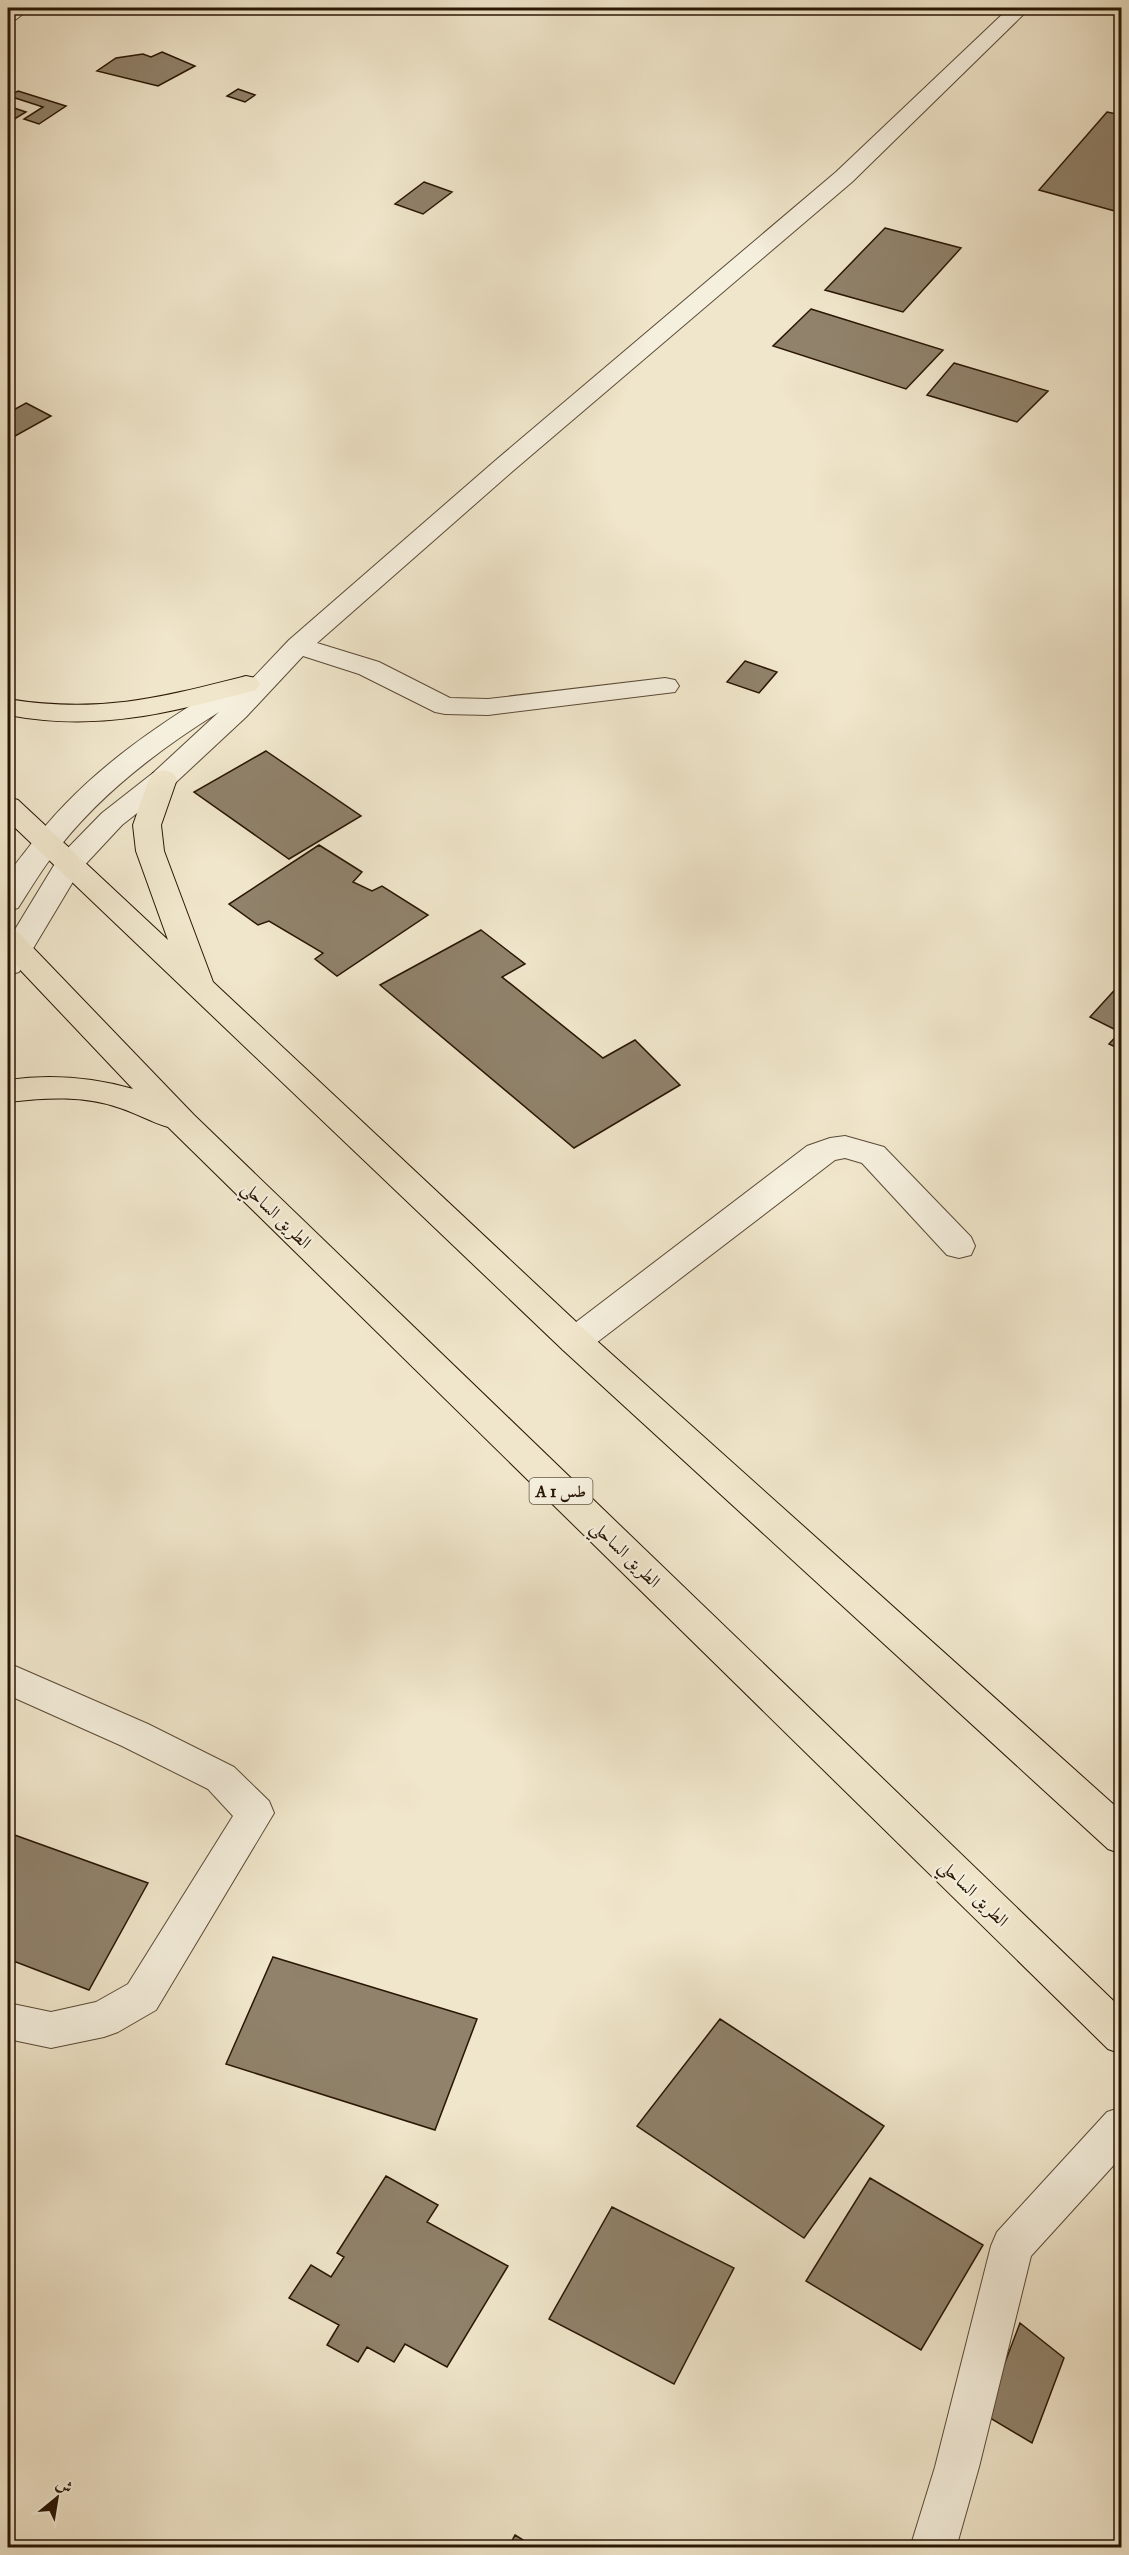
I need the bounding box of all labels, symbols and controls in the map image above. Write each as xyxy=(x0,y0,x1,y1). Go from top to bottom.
street label: الطريق الساحلي xyxy=(234,1177,316,1258)
road number: A 1 طس xyxy=(530,1478,592,1504)
street label: الطريق الساحلي xyxy=(583,1516,665,1597)
street label: الطريق الساحلي xyxy=(931,1855,1013,1936)
north arrow xyxy=(27,2468,87,2528)
text: ش xyxy=(53,2473,76,2498)

